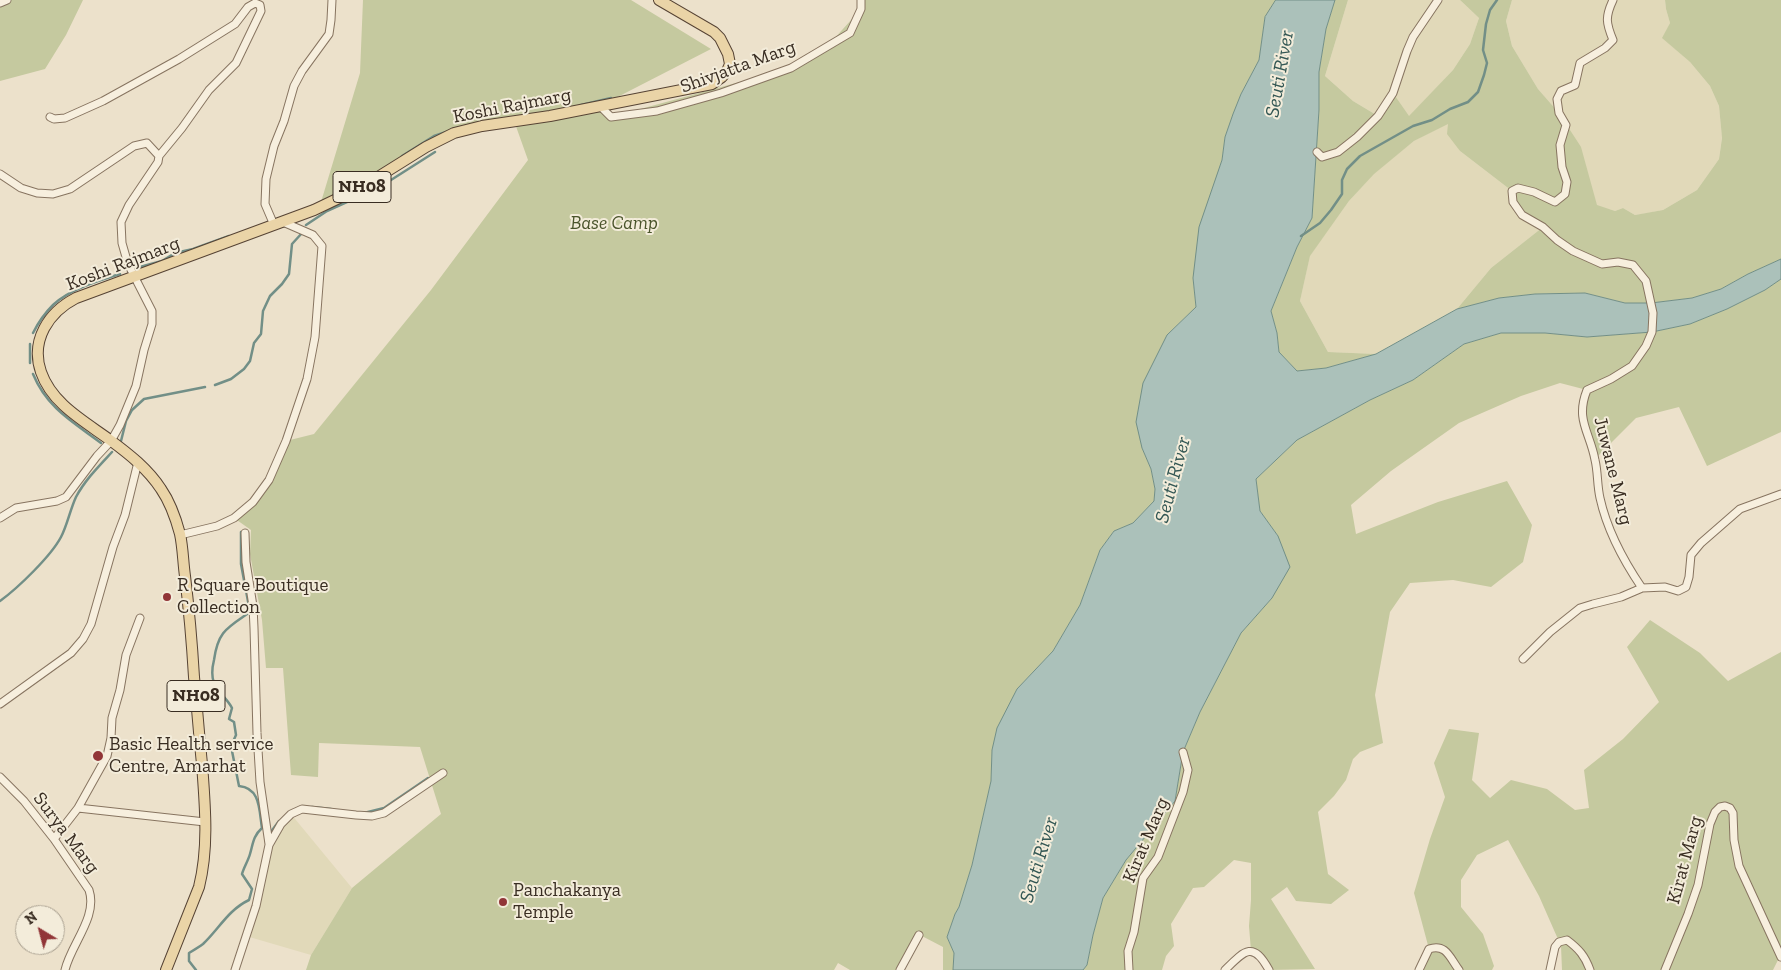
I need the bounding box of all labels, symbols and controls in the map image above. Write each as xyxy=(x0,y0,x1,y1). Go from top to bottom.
water label: Seuti River xyxy=(1261,29,1299,119)
street label: Shivjatta Marg xyxy=(677,36,799,98)
street label: Koshi Rajmarg xyxy=(451,83,573,129)
road number: NH08 xyxy=(333,172,391,202)
park label: Base Camp xyxy=(570,213,658,235)
street label: Koshi Rajmarg xyxy=(63,232,183,296)
street label: Juwane Marg xyxy=(1589,415,1637,527)
water label: Seuti River xyxy=(1150,434,1196,526)
place label: R Square Boutique Collection xyxy=(177,575,328,619)
marker: R Square Boutique Collection xyxy=(161,591,173,603)
road number: NH08 xyxy=(167,680,225,711)
place label: Basic Health service Centre, Amarhat xyxy=(109,734,273,778)
marker: Basic Health service Centre, Amarhat xyxy=(91,749,105,763)
street label: Surya Marg xyxy=(28,788,104,878)
street label: Kirat Marg xyxy=(1118,794,1174,886)
street label: Kirat Marg xyxy=(1662,813,1708,907)
water label: Seuti River xyxy=(1015,814,1063,906)
place label: Panchakanya Temple xyxy=(513,880,621,924)
marker: Panchakanya Temple xyxy=(497,896,509,908)
north arrow xyxy=(15,905,65,955)
text: N xyxy=(22,908,41,928)

